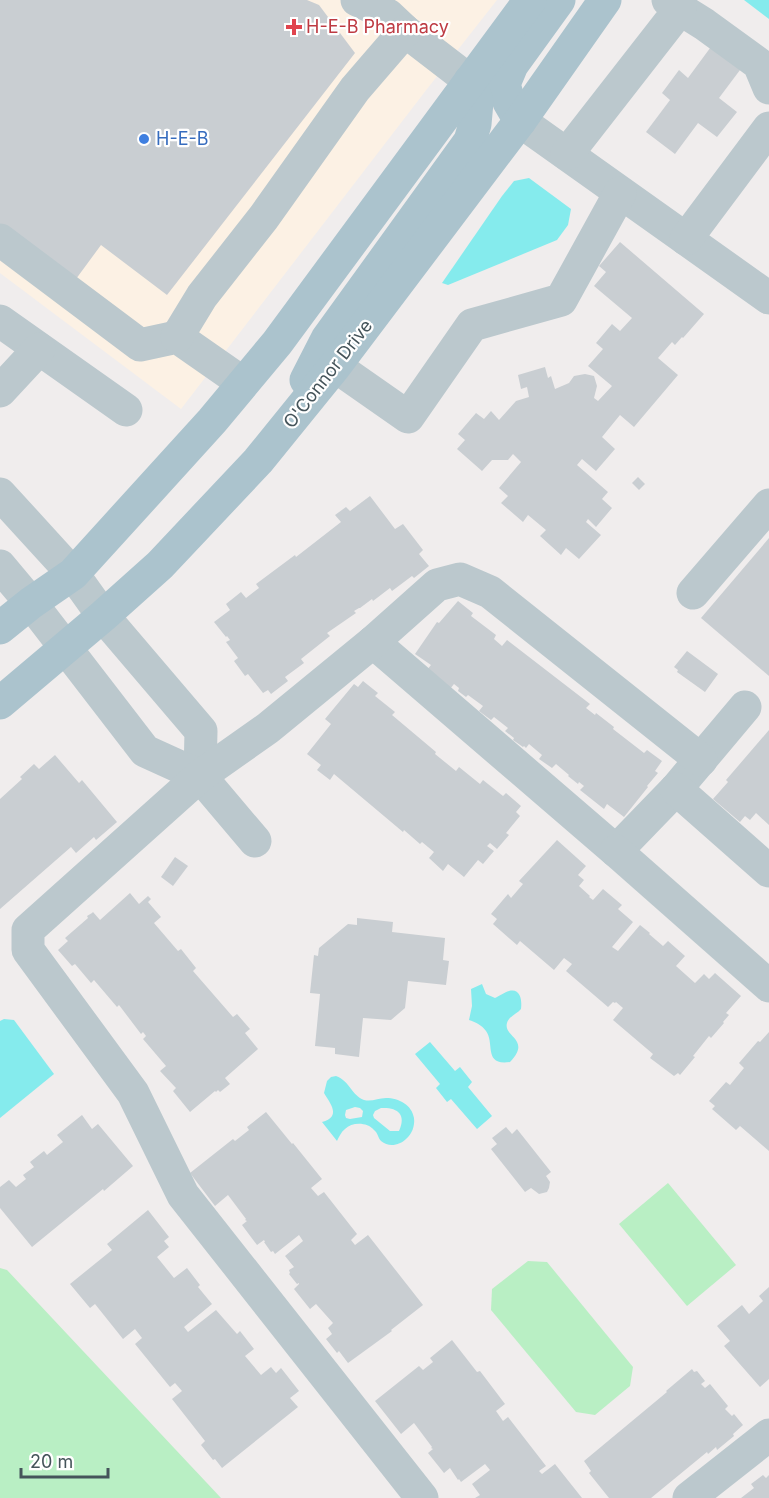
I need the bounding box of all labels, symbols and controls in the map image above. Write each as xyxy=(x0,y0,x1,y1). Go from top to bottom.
place label: H-E-B Pharmacy xyxy=(306,16,449,37)
marker: H-E-B Pharmacy xyxy=(287,20,301,34)
place label: H-E-B xyxy=(156,128,209,149)
marker: H-E-B xyxy=(137,132,151,146)
street label: O'Connor Drive xyxy=(279,315,376,432)
scale bar xyxy=(21,1441,108,1479)
text: 20 m xyxy=(30,1451,73,1472)

